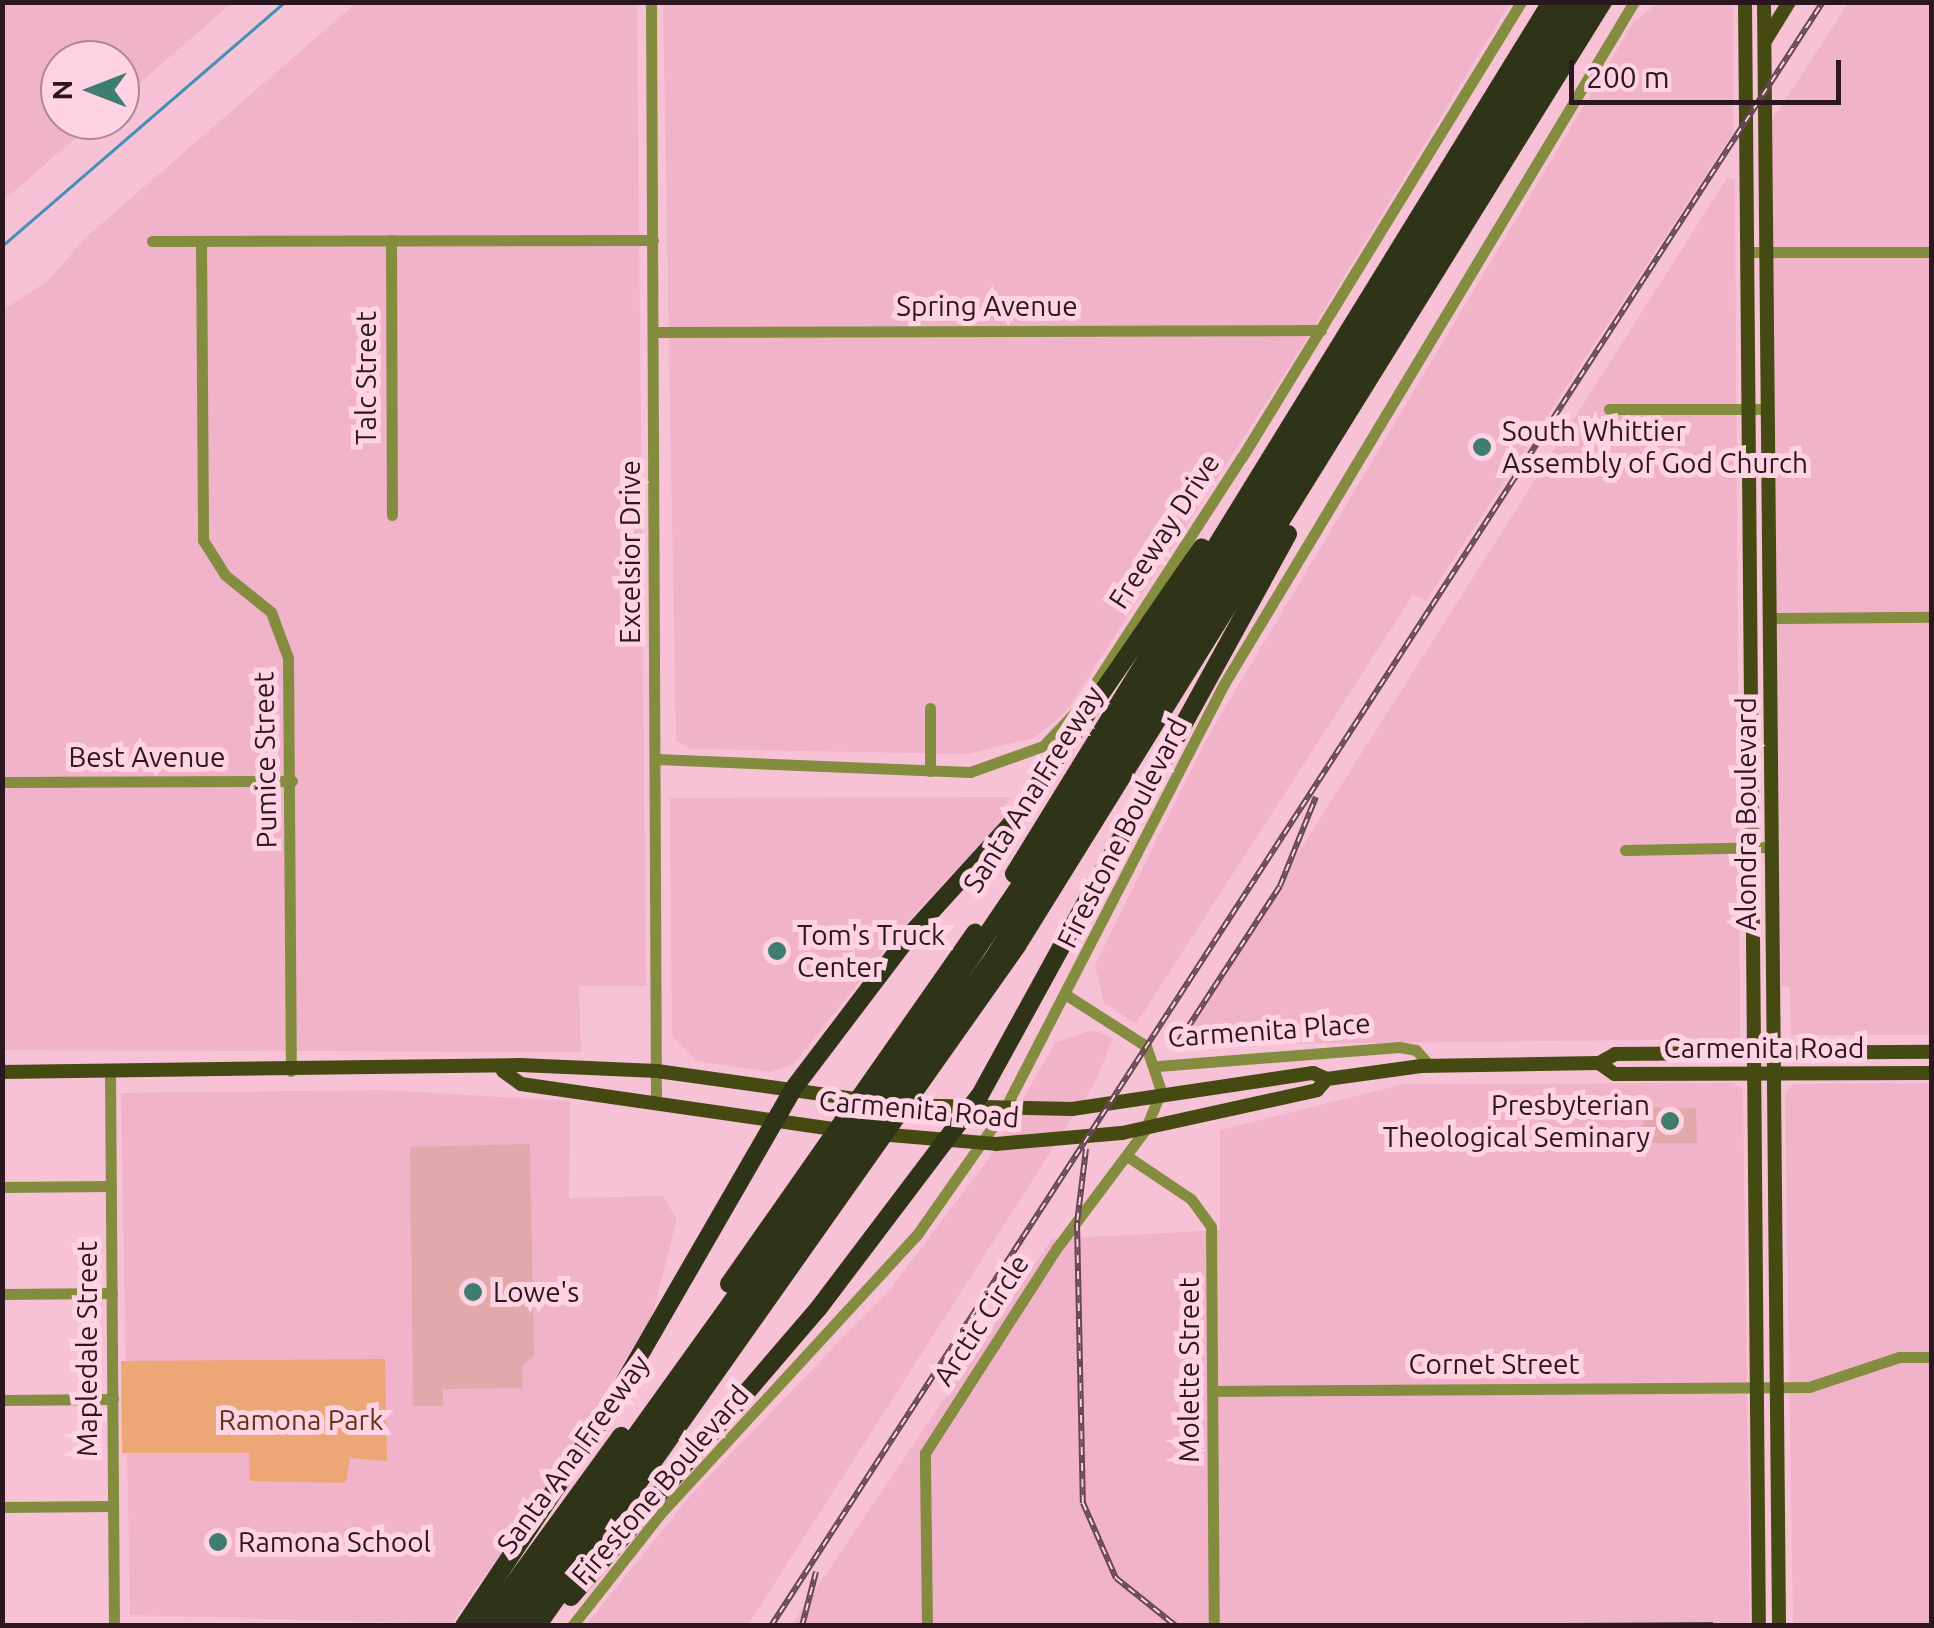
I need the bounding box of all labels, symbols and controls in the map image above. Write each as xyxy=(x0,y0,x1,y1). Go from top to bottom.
north arrow xyxy=(40,40,140,140)
scale bar xyxy=(1574,40,1846,102)
text: 200 m xyxy=(1586,60,1670,94)
text: N xyxy=(46,80,77,100)
street label: Spring Avenue xyxy=(896,289,1078,323)
street label: Talc Street xyxy=(349,311,383,445)
place label: South Whittier Assembly of God Church xyxy=(1502,414,1808,480)
marker: South Whittier Assembly of God Church xyxy=(1471,436,1493,458)
street label: Freeway Drive xyxy=(1101,447,1227,615)
street label: Excelsior Drive xyxy=(613,460,647,644)
street label: Pumice Street xyxy=(247,671,283,849)
street label: Santa Ana Freeway xyxy=(956,680,1110,898)
street label: Alondra Boulevard xyxy=(1729,697,1763,931)
street label: Firestone Boulevard xyxy=(1050,713,1194,953)
street label: Best Avenue xyxy=(68,740,226,774)
place label: Tom's Truck Center xyxy=(797,918,945,984)
marker: Tom's Truck Center xyxy=(766,940,788,962)
street label: Carmenita Place xyxy=(1166,1006,1372,1054)
street label: Carmenita Road xyxy=(1664,1031,1864,1065)
street label: Carmenita Road xyxy=(817,1084,1021,1134)
place label: Presbyterian Theological Seminary xyxy=(1383,1088,1650,1154)
marker: Presbyterian Theological Seminary xyxy=(1659,1110,1681,1132)
street label: Mapledale Street xyxy=(70,1241,104,1457)
street label: Arctic Circle xyxy=(926,1248,1036,1392)
place label: Lowe's xyxy=(493,1275,579,1309)
street label: Molette Street xyxy=(1172,1277,1206,1463)
marker: Lowe's xyxy=(462,1281,484,1303)
street label: Cornet Street xyxy=(1408,1347,1580,1381)
street label: Santa Ana Freeway xyxy=(490,1348,656,1560)
street label: Firestone Boulevard xyxy=(564,1379,756,1591)
park label: Ramona Park xyxy=(219,1403,383,1437)
place label: Ramona School xyxy=(238,1525,431,1559)
marker: Ramona School xyxy=(207,1531,229,1553)

